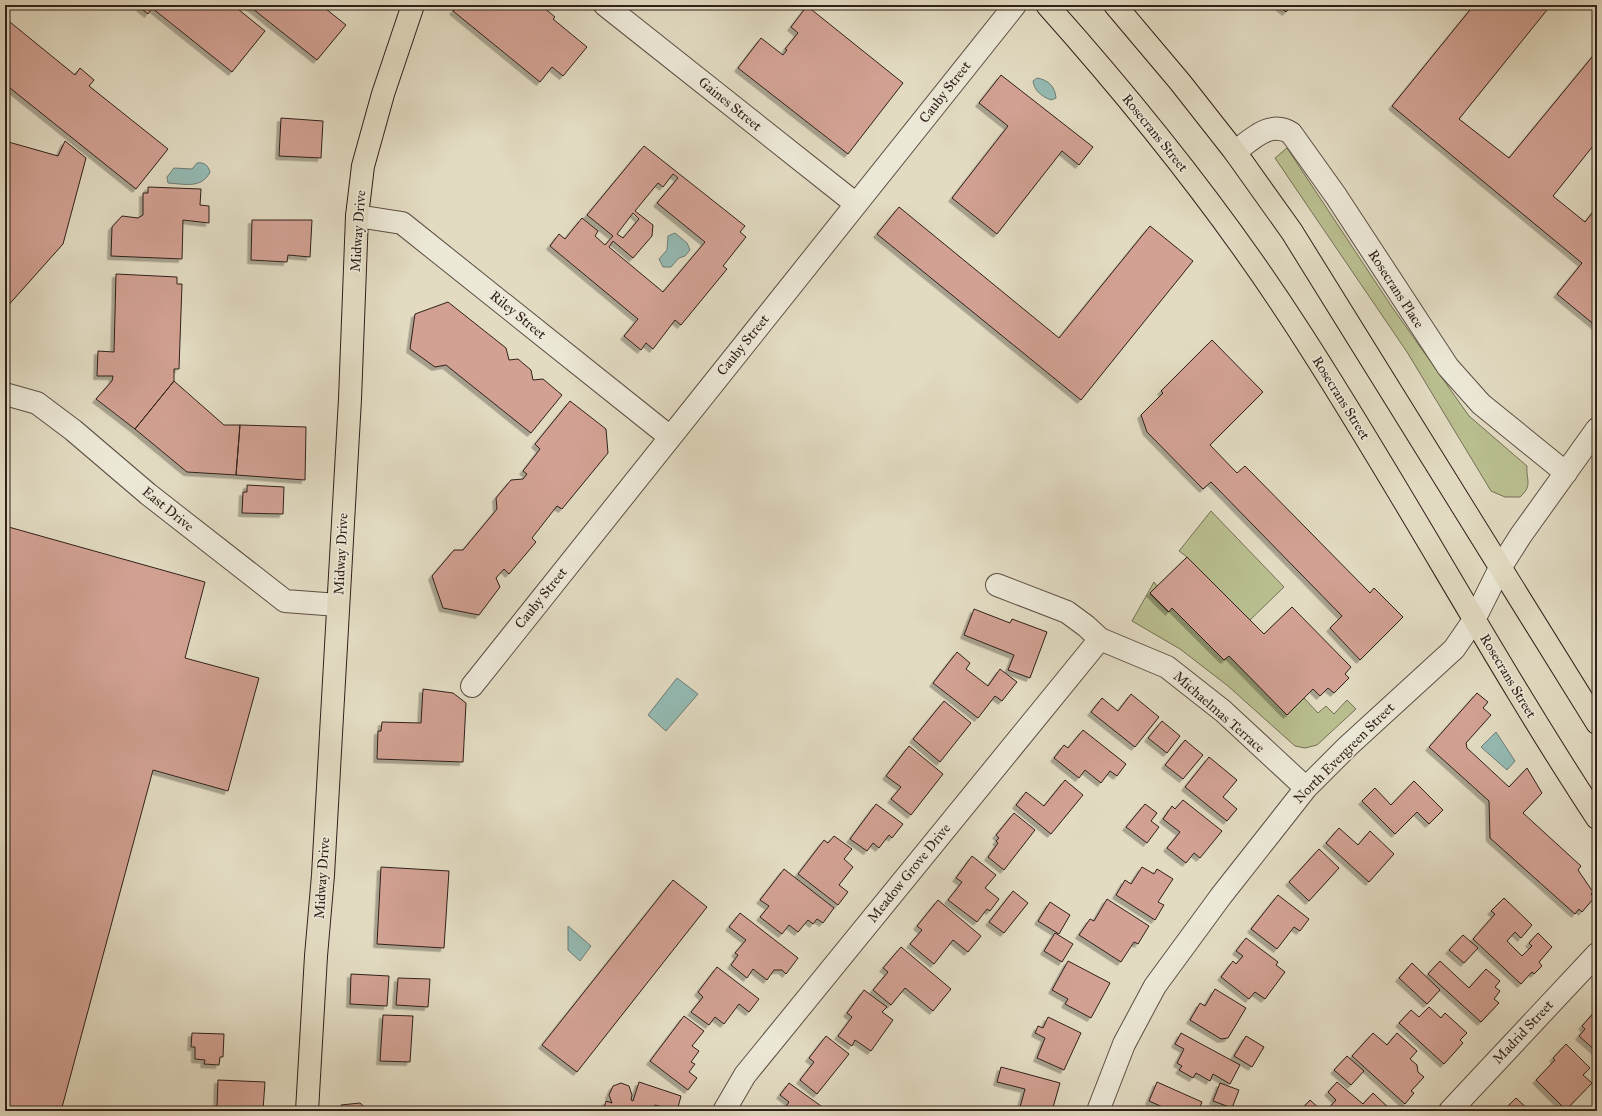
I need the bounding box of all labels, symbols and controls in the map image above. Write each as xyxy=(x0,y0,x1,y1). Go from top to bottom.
street label: Cauby Street xyxy=(916,58,974,126)
street label: Gaines Street xyxy=(695,73,765,135)
street label: Rosecrans Street xyxy=(1118,91,1192,175)
street label: Midway Drive xyxy=(347,189,369,273)
street label: Rosecrans Place xyxy=(1364,247,1428,332)
street label: Riley Street xyxy=(486,287,550,343)
street label: Cauby Street xyxy=(713,311,773,379)
street label: Rosecrans Street xyxy=(1309,353,1374,443)
street label: East Drive xyxy=(139,483,197,535)
street label: Midway Drive xyxy=(330,512,352,595)
street label: Cauby Street xyxy=(511,564,571,632)
street label: Rosecrans Street xyxy=(1476,631,1540,721)
street label: Michaelmas Terrace xyxy=(1170,668,1268,756)
street label: North Evergreen Street xyxy=(1290,699,1398,807)
street label: Meadow Grove Drive xyxy=(864,820,954,926)
street label: Midway Drive xyxy=(311,836,333,920)
street label: Madrid Street xyxy=(1489,996,1557,1068)

